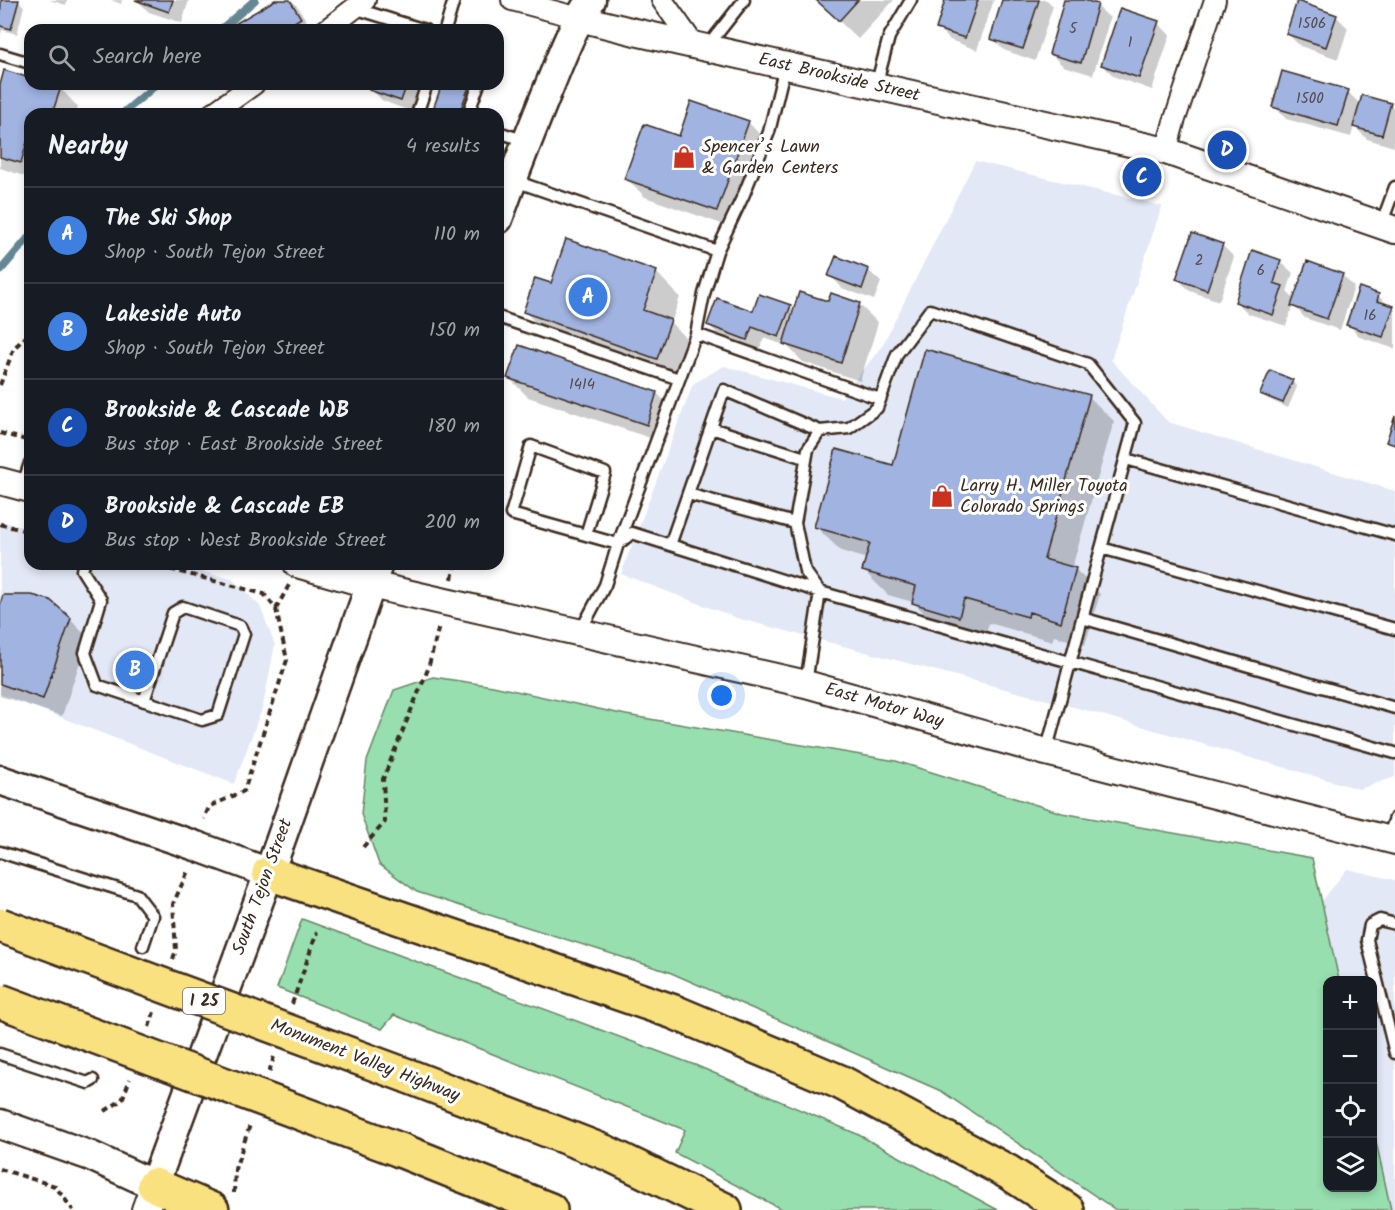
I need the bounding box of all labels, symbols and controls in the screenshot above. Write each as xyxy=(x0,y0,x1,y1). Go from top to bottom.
house number: 1506 xyxy=(1298,12,1326,36)
house number: 5 xyxy=(1069,17,1078,41)
search box xyxy=(24,24,504,90)
house number: 1 xyxy=(1128,31,1133,55)
text: Search here xyxy=(93,40,201,75)
icon: search xyxy=(45,41,78,74)
street label: East Brookside Street xyxy=(755,45,924,111)
house number: 1500 xyxy=(1296,87,1324,111)
text: Nearby xyxy=(48,126,128,168)
pin: D xyxy=(1208,128,1246,172)
text: 4 results xyxy=(406,131,480,163)
place label: Spencer’s Lawn & Garden Centers xyxy=(702,133,839,183)
shop icon: Spencer’s Lawn & Garden Centers xyxy=(671,144,697,170)
pin: C xyxy=(1122,154,1162,200)
text: The Ski Shop xyxy=(105,202,232,237)
text: A xyxy=(61,219,74,251)
text: 110 m xyxy=(434,219,480,251)
text: Shop · South Tejon Street xyxy=(105,237,325,269)
house number: 2 xyxy=(1195,249,1203,273)
house number: 6 xyxy=(1257,259,1265,283)
pin: A xyxy=(568,274,608,320)
text: Lakeside Auto xyxy=(105,298,241,333)
house number: 16 xyxy=(1363,304,1377,328)
text: B xyxy=(61,315,74,347)
text: 150 m xyxy=(429,315,480,347)
text: Shop · South Tejon Street xyxy=(105,333,325,365)
house number: 1414 xyxy=(569,373,595,397)
text: Brookside & Cascade WB xyxy=(105,394,350,429)
text: C xyxy=(61,411,74,443)
text: 180 m xyxy=(428,411,480,443)
text: Bus stop · East Brookside Street xyxy=(105,429,383,461)
place label: Larry H. Miller Toyota Colorado Springs xyxy=(960,472,1128,522)
shop icon: Larry H. Miller Toyota Colorado Springs xyxy=(929,483,955,509)
text: Brookside & Cascade EB xyxy=(105,490,344,525)
text: D xyxy=(61,507,74,539)
text: 200 m xyxy=(424,507,480,539)
text: Bus stop · West Brookside Street xyxy=(105,525,386,557)
pin: B xyxy=(116,648,154,692)
street label: East Motor Way xyxy=(821,675,947,737)
your location xyxy=(707,681,736,710)
street label: South Tejon Street xyxy=(225,814,301,959)
map controls xyxy=(1323,976,1377,1192)
button: + xyxy=(1323,976,1377,1030)
road number: I 25 xyxy=(183,988,225,1014)
street label: Monument Valley Highway xyxy=(266,1011,465,1111)
button: − xyxy=(1323,1030,1377,1084)
button: locate xyxy=(1323,1084,1377,1138)
button: layers xyxy=(1323,1138,1377,1192)

